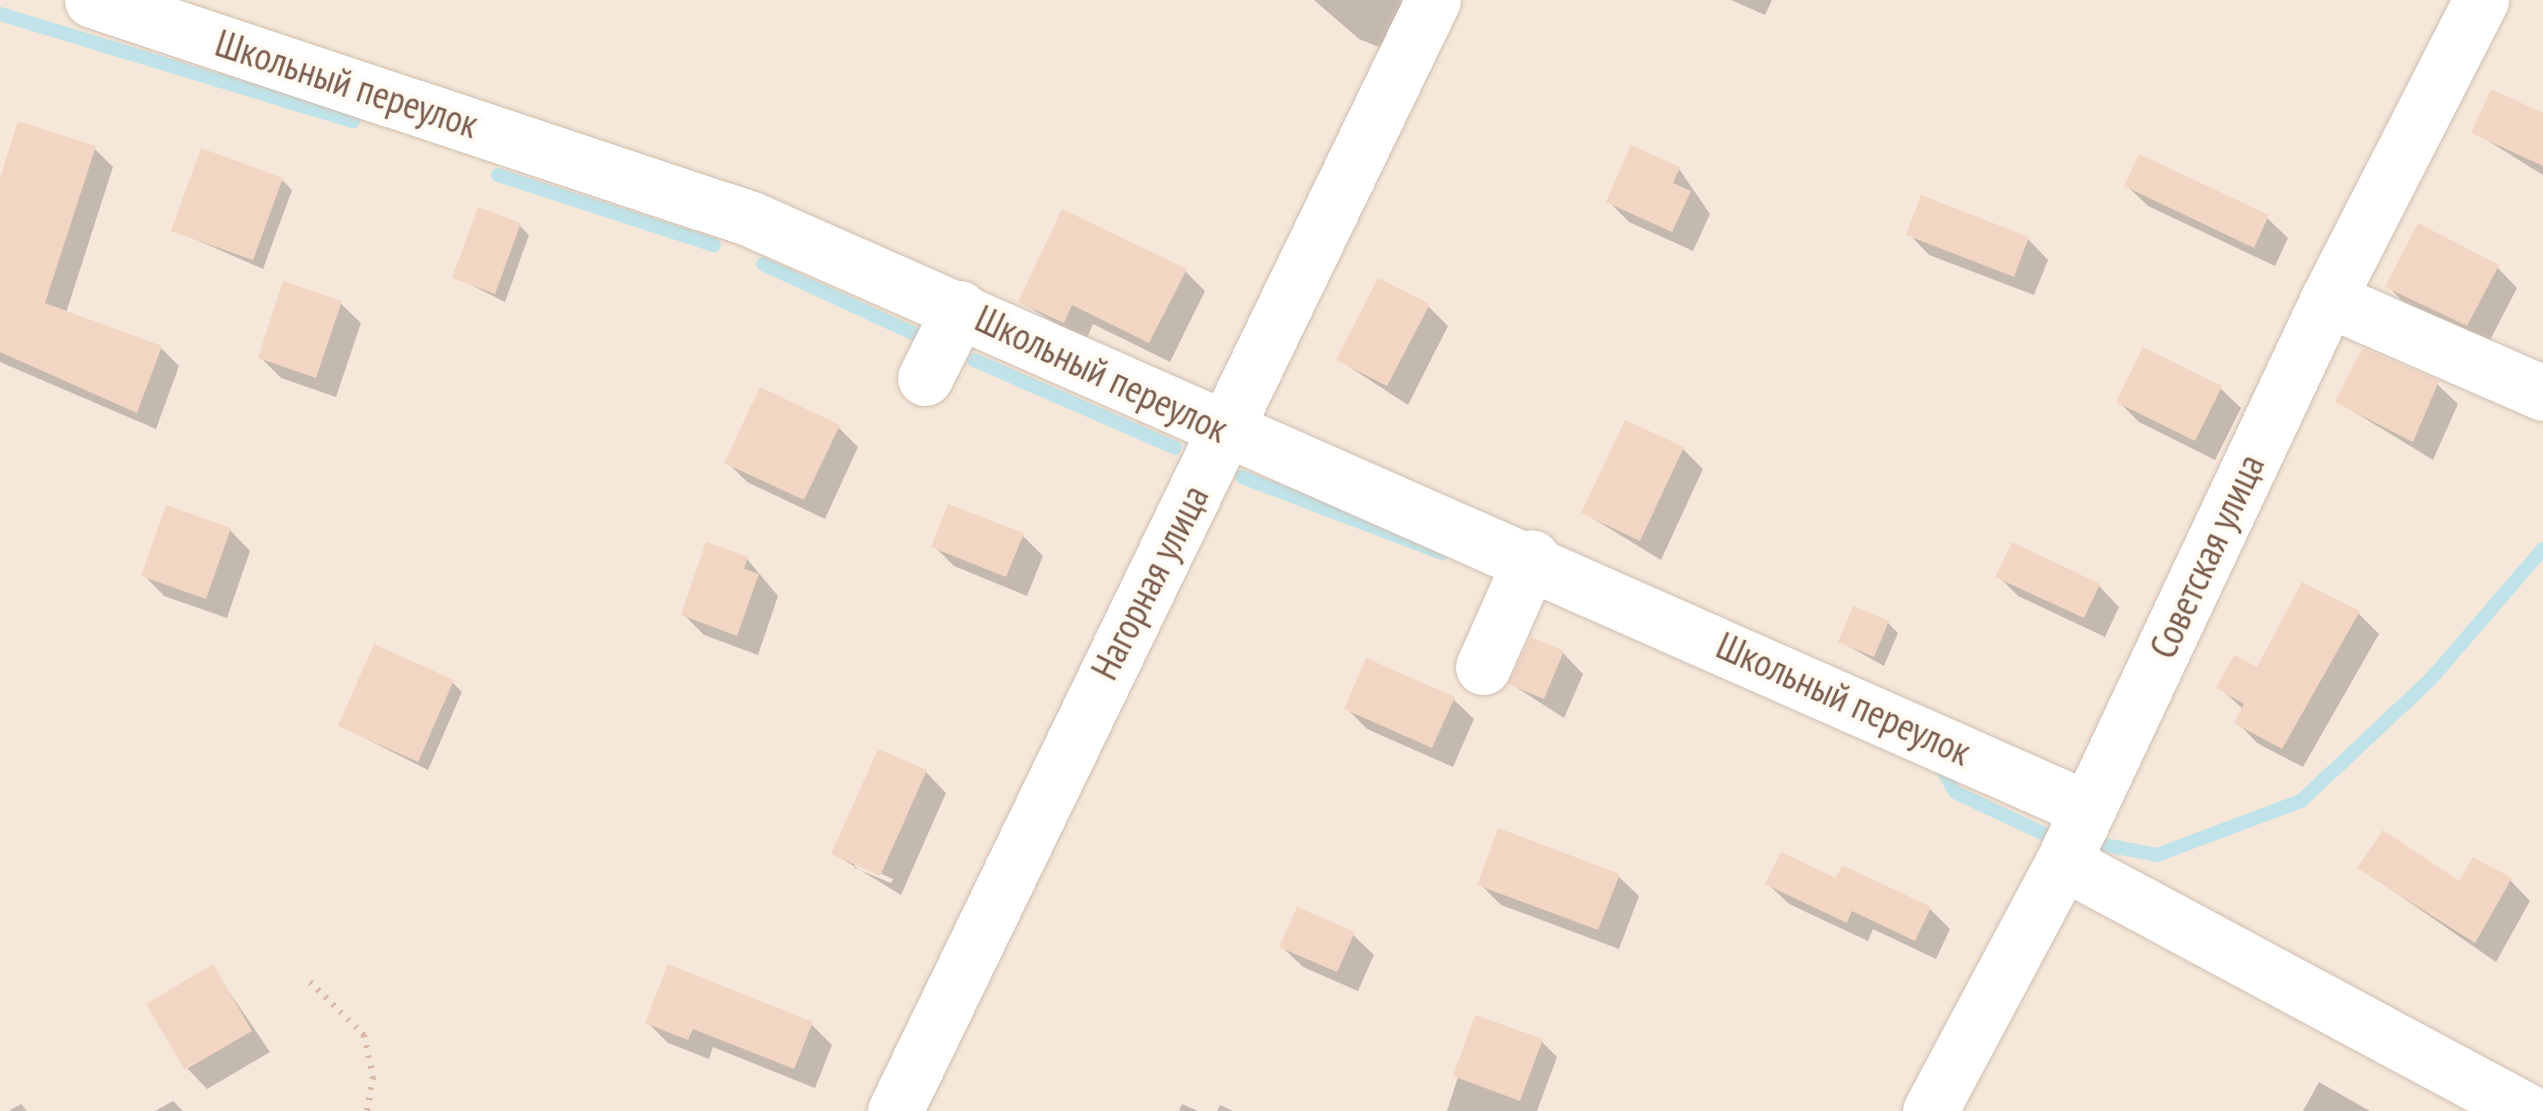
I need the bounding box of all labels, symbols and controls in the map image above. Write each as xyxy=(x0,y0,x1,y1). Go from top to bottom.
street label: Школьный переулок xyxy=(210,19,484,147)
street label: Школьный переулок xyxy=(969,295,1235,451)
street label: Советская улица xyxy=(2139,447,2273,665)
street label: Нагорная улица xyxy=(1081,477,1217,687)
street label: Школьный переулок xyxy=(1710,622,1978,774)

